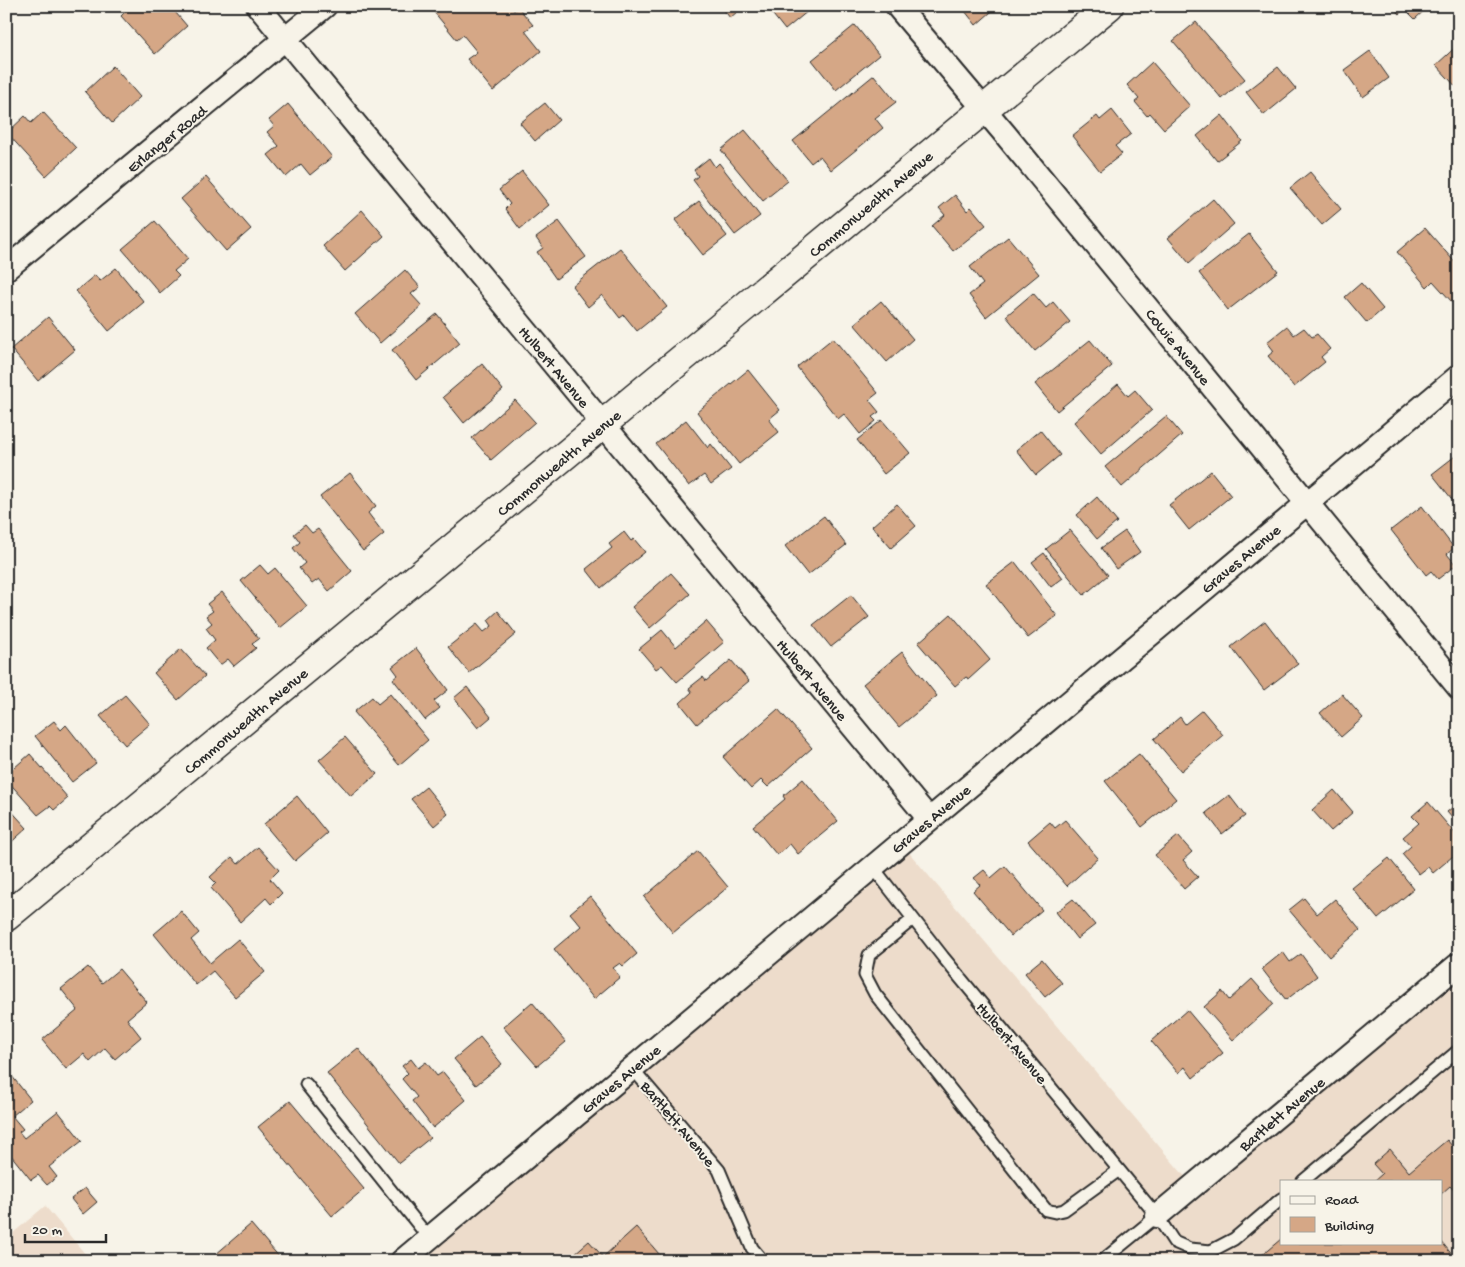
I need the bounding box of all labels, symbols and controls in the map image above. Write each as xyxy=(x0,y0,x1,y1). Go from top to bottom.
street label: Erlanger Road xyxy=(124,102,213,179)
street label: Commonwealth Avenue xyxy=(807,148,939,263)
street label: Cowie Avenue xyxy=(1140,306,1213,391)
street label: Hulbert Avenue xyxy=(513,323,593,414)
street label: Commonwealth Avenue xyxy=(495,407,627,522)
street label: Graves Avenue xyxy=(1199,522,1286,599)
street label: Hulbert Avenue xyxy=(771,636,851,727)
street label: Commonwealth Avenue xyxy=(182,665,314,780)
street label: Graves Avenue xyxy=(889,782,976,859)
street label: Hulbert Avenue xyxy=(971,999,1051,1090)
street label: Graves Avenue xyxy=(579,1042,666,1119)
street label: Bartlett Avenue xyxy=(1236,1074,1331,1158)
street label: Bartlett Avenue xyxy=(634,1078,718,1173)
legend xyxy=(1280,1180,1442,1244)
text: Road xyxy=(1325,1192,1359,1210)
scale bar xyxy=(25,1212,106,1244)
text: Building xyxy=(1324,1218,1374,1236)
text: 20 m xyxy=(32,1222,62,1240)

